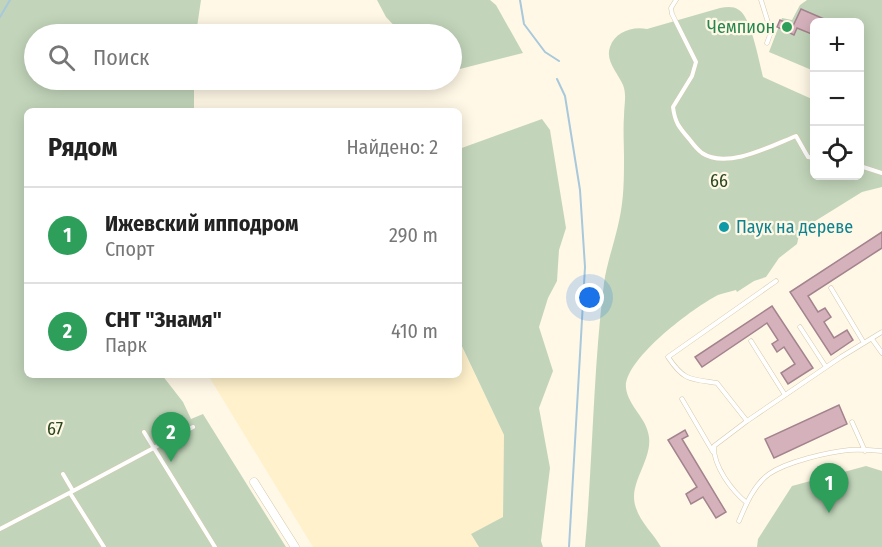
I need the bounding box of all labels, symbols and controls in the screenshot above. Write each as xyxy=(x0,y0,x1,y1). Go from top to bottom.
place label: Чемпион xyxy=(707,16,775,38)
map controls xyxy=(810,18,864,180)
button: + xyxy=(810,18,864,72)
marker: Чемпион xyxy=(780,20,794,34)
search box xyxy=(24,24,462,90)
icon: search xyxy=(45,41,78,74)
text: Поиск xyxy=(93,44,149,71)
button: − xyxy=(810,72,864,126)
button: locate xyxy=(810,126,864,180)
text: Рядом xyxy=(48,132,117,163)
text: Найдено: 2 xyxy=(346,135,438,159)
park label: 66 xyxy=(710,170,728,192)
text: Ижевский ипподром xyxy=(105,210,299,237)
place label: Паук на дереве xyxy=(736,216,853,238)
marker: Паук на дереве xyxy=(717,220,731,234)
text: 1 xyxy=(63,223,72,247)
text: 290 m xyxy=(389,223,438,247)
text: Спорт xyxy=(105,237,154,261)
your location xyxy=(575,283,604,312)
text: СНТ "Знамя" xyxy=(105,306,222,333)
text: 2 xyxy=(63,319,72,343)
text: 410 m xyxy=(391,319,438,343)
text: Парк xyxy=(105,333,147,357)
pin: 2 xyxy=(152,412,190,462)
park label: 67 xyxy=(47,418,63,440)
pin: 1 xyxy=(810,464,848,513)

